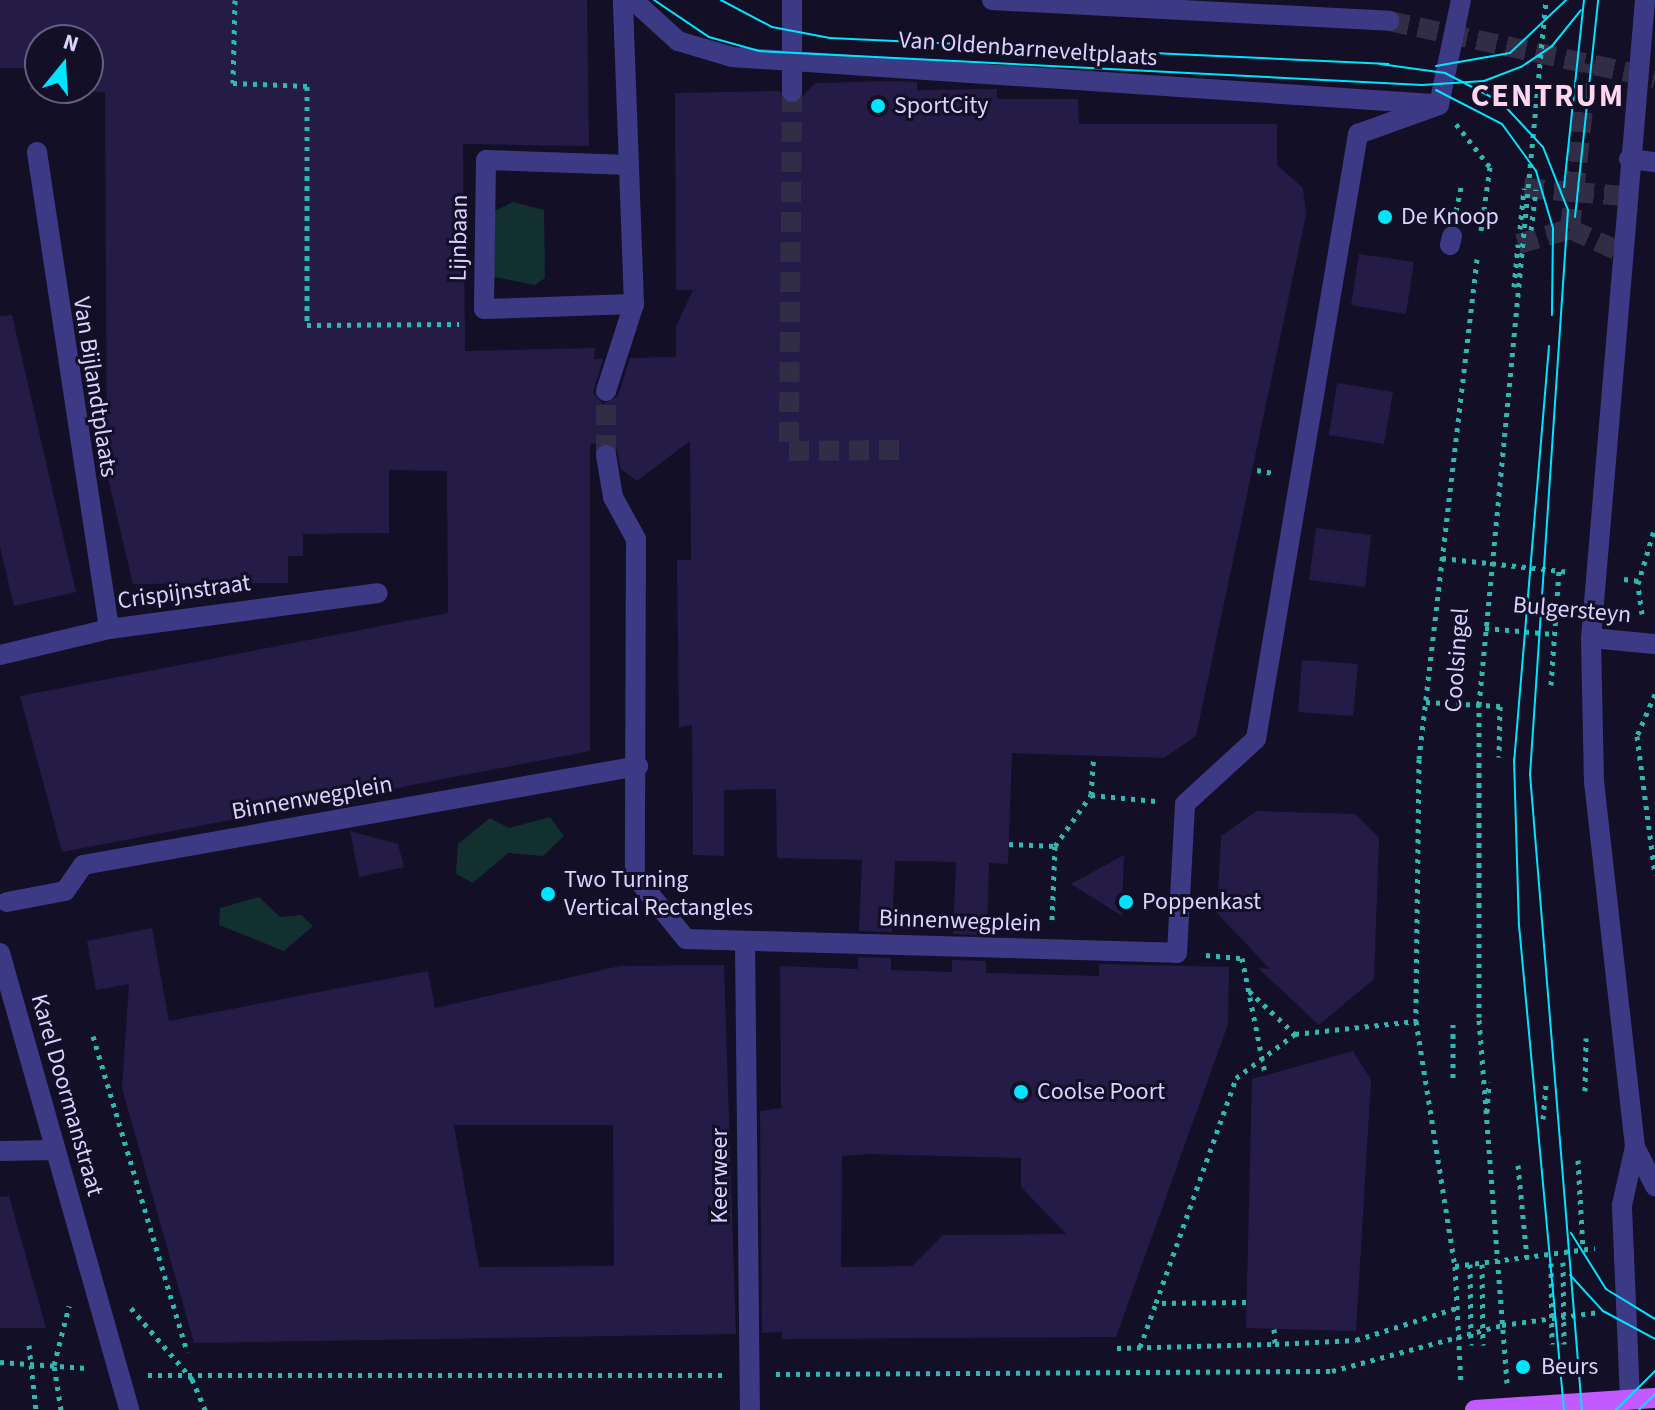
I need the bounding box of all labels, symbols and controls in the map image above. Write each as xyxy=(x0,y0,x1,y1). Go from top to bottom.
north arrow xyxy=(24,24,104,104)
text: N xyxy=(59,26,83,61)
street label: Van Oldenbarneveltplaats xyxy=(898,26,1158,72)
district label: CENTRUM xyxy=(1471,77,1625,115)
place label: SportCity xyxy=(894,92,989,120)
marker: SportCity xyxy=(869,97,887,115)
street label: Lijnbaan xyxy=(444,194,474,282)
place label: De Knoop xyxy=(1401,203,1499,231)
marker: De Knoop xyxy=(1376,208,1394,226)
street label: Van Bijlandtplaats xyxy=(67,295,123,479)
street label: Crispijnstraat xyxy=(116,568,252,616)
street label: Bulgersteyn xyxy=(1512,590,1632,630)
street label: Coolsingel xyxy=(1439,607,1475,713)
street label: Binnenwegplein xyxy=(229,770,395,826)
place label: Two Turning Vertical Rectangles xyxy=(564,866,753,922)
marker: Two Turning Vertical Rectangles xyxy=(539,885,557,903)
place label: Poppenkast xyxy=(1142,888,1261,916)
marker: Poppenkast xyxy=(1117,893,1135,911)
street label: Binnenwegplein xyxy=(878,904,1042,938)
street label: Karel Doormanstraat xyxy=(24,991,110,1199)
place label: Coolse Poort xyxy=(1037,1078,1165,1106)
marker: Coolse Poort xyxy=(1012,1083,1030,1101)
street label: Keerweer xyxy=(706,1128,734,1224)
place label: Beurs xyxy=(1541,1353,1598,1381)
marker: Beurs xyxy=(1512,1356,1534,1378)

